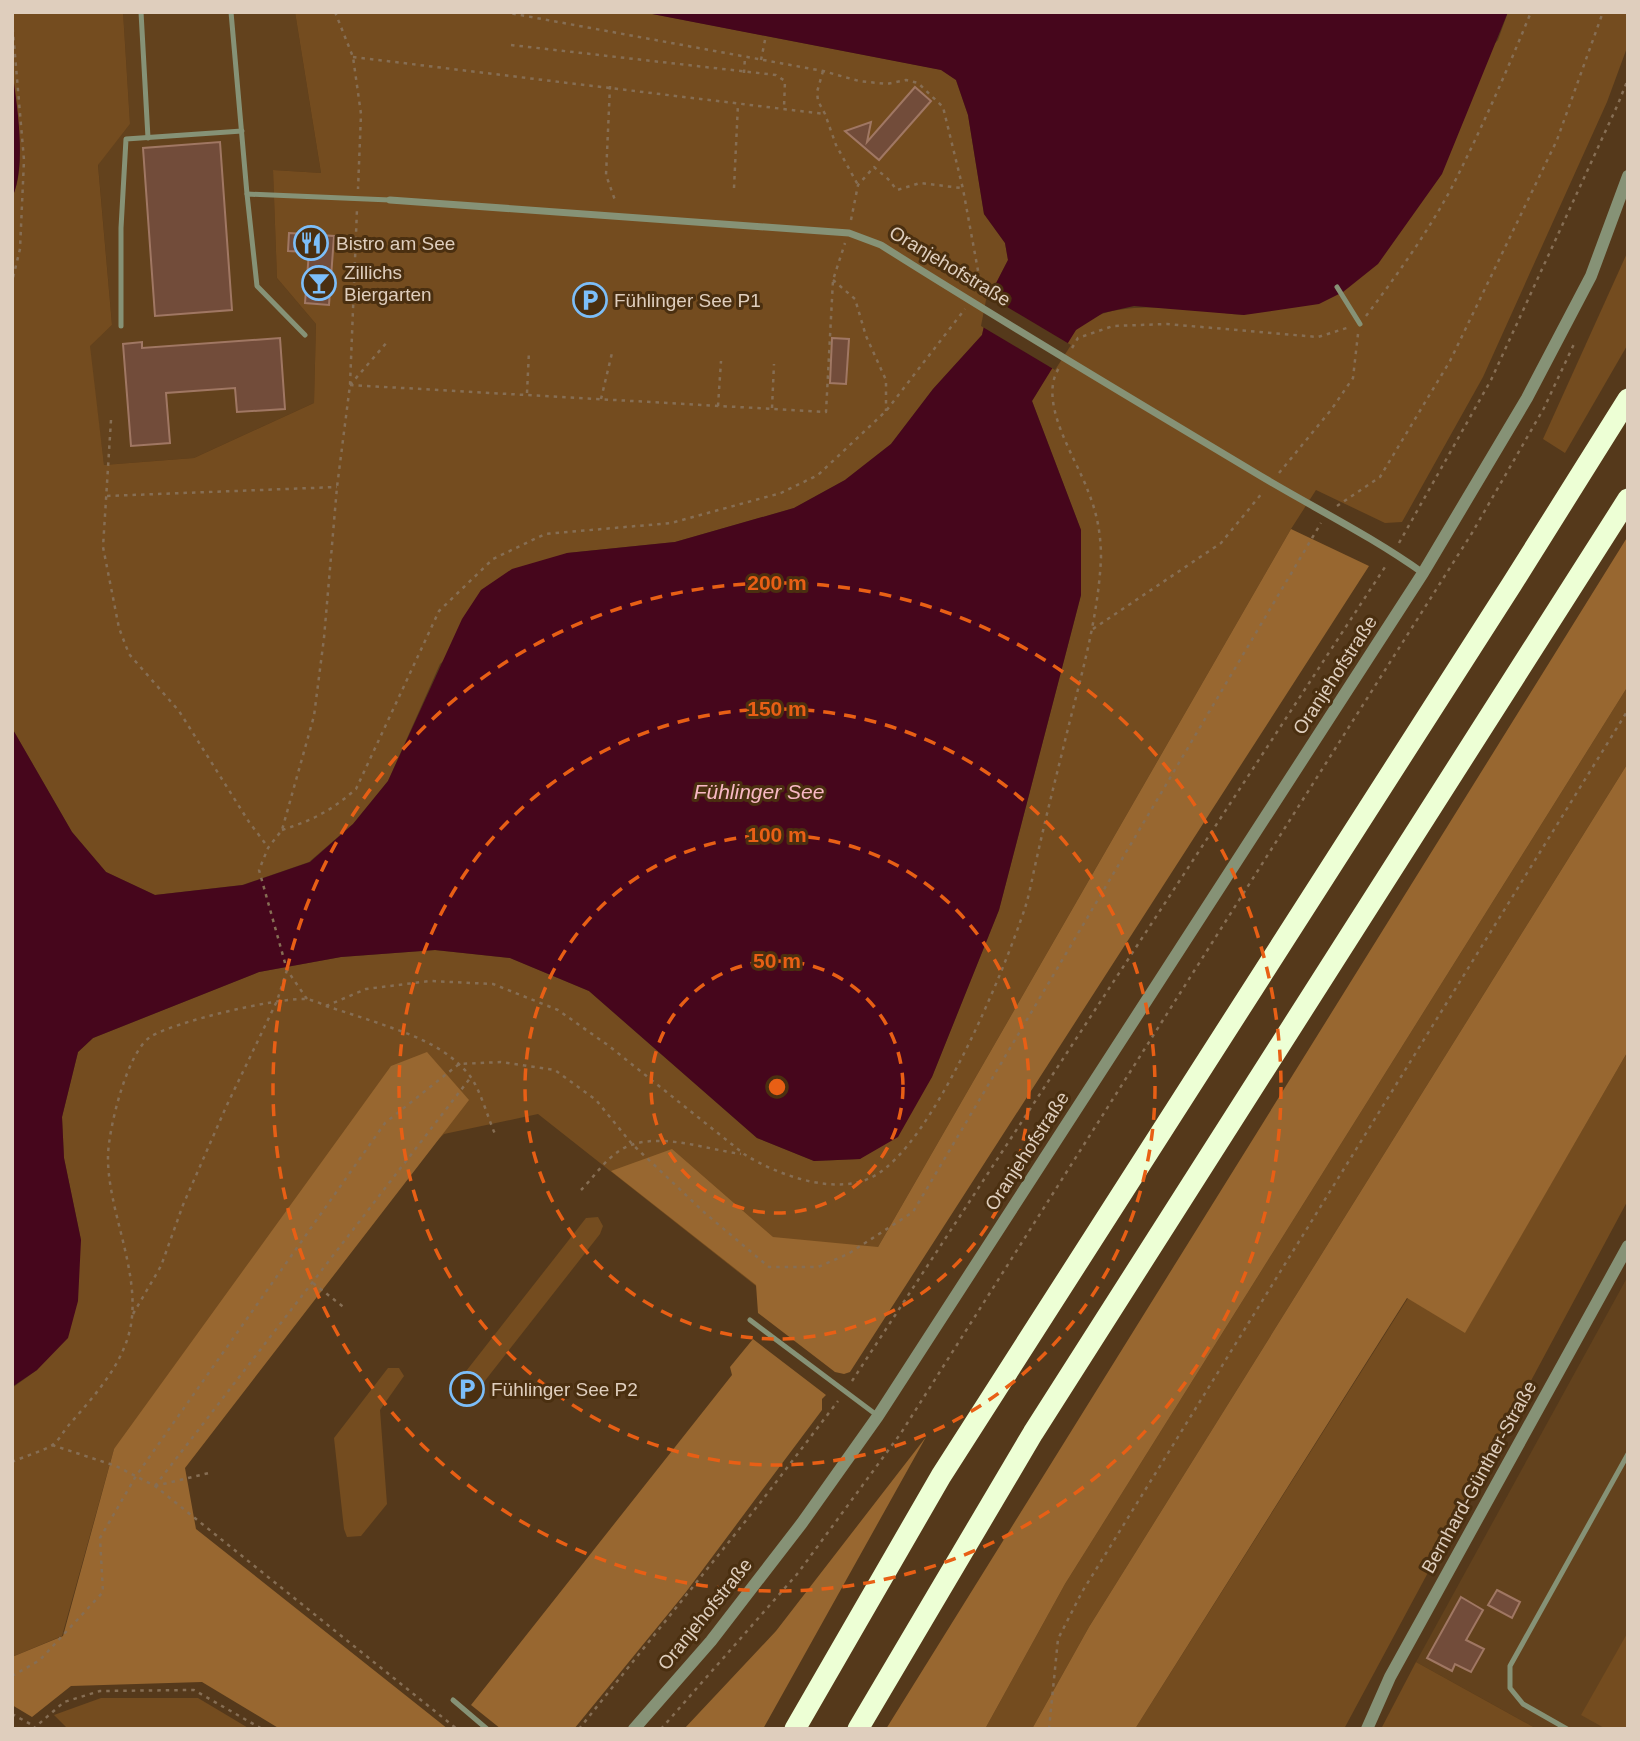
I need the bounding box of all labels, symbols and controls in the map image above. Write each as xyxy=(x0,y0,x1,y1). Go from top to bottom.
street label: Oranjehofstraße xyxy=(886,222,1014,310)
restaurant icon: Bistro am See xyxy=(292,224,330,262)
place label: Bistro am See xyxy=(336,233,455,254)
place label: Zillichs Biergarten xyxy=(344,262,432,305)
bar icon: Zillichs Biergarten xyxy=(300,264,338,302)
parking icon: Fühlinger See P1 xyxy=(571,281,609,319)
place label: Fühlinger See P1 xyxy=(614,290,761,311)
text: 200 m xyxy=(747,571,807,594)
street label: Oranjehofstraße xyxy=(1289,612,1381,738)
text: 150 m xyxy=(747,697,807,720)
water label: Fühlinger See xyxy=(694,780,824,803)
text: 100 m xyxy=(747,823,807,846)
text: 50 m xyxy=(753,949,801,972)
centre of rings xyxy=(765,1075,789,1099)
street label: Oranjehofstraße xyxy=(981,1088,1073,1214)
parking icon: Fühlinger See P2 xyxy=(448,1370,486,1408)
street label: Bernhard-Günther-Straße xyxy=(1417,1377,1541,1577)
place label: Fühlinger See P2 xyxy=(491,1379,638,1400)
street label: Oranjehofstraße xyxy=(654,1554,756,1674)

